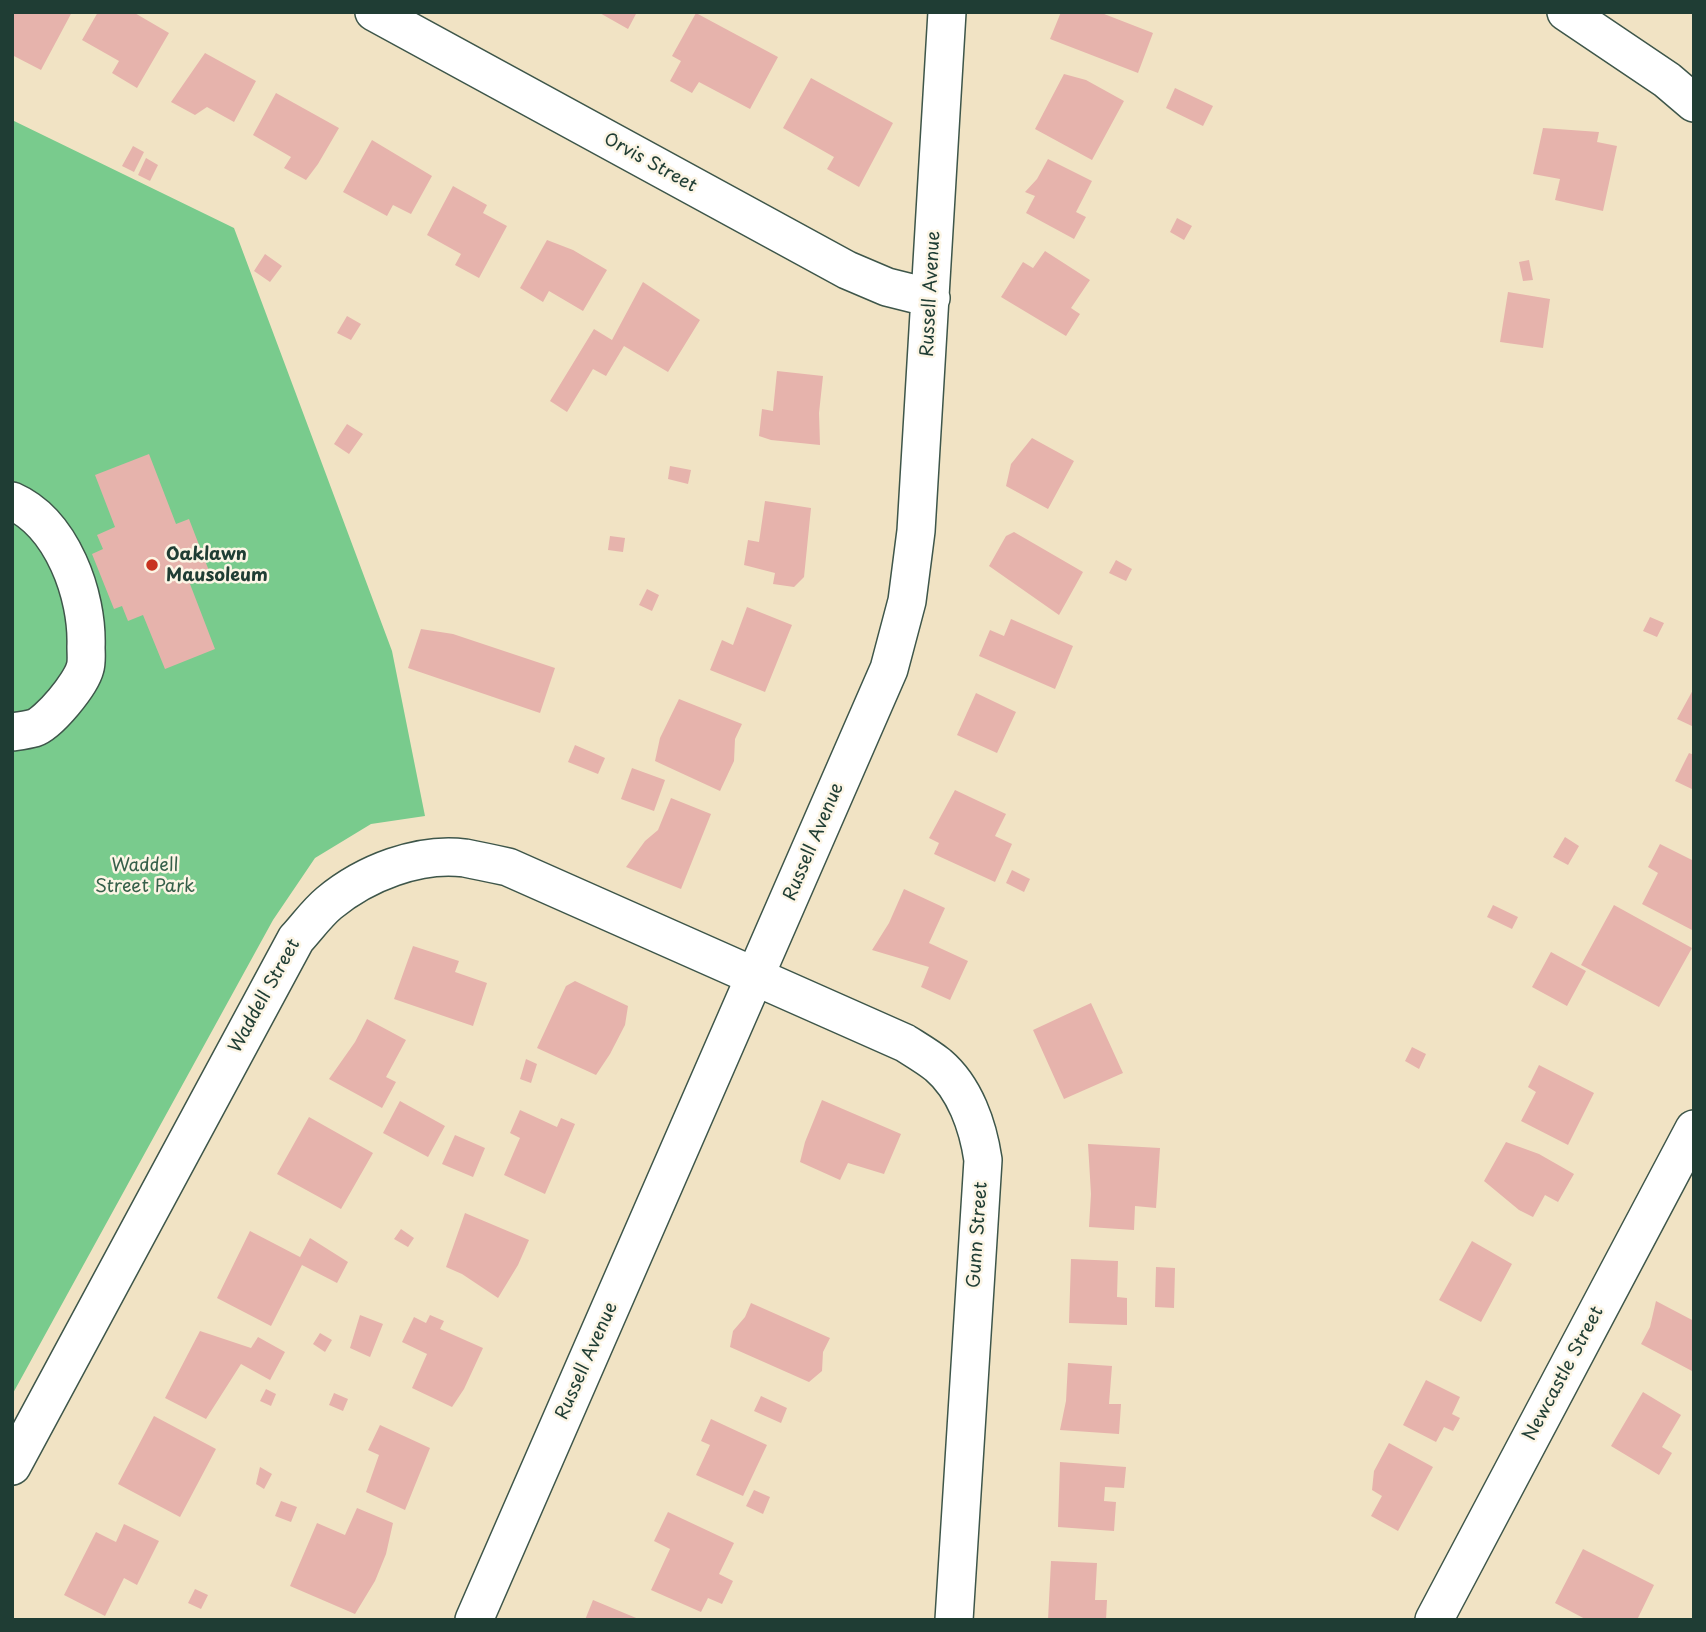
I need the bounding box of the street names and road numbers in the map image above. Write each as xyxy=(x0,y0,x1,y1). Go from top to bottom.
street label: Orvis Street xyxy=(600,129,700,197)
street label: Russell Avenue xyxy=(917,230,945,358)
street label: Russell Avenue xyxy=(779,780,849,904)
street label: Waddell Street xyxy=(225,935,305,1057)
street label: Gunn Street xyxy=(964,1181,992,1289)
street label: Russell Avenue xyxy=(551,1299,623,1423)
street label: Newcastle Street xyxy=(1519,1303,1609,1445)

